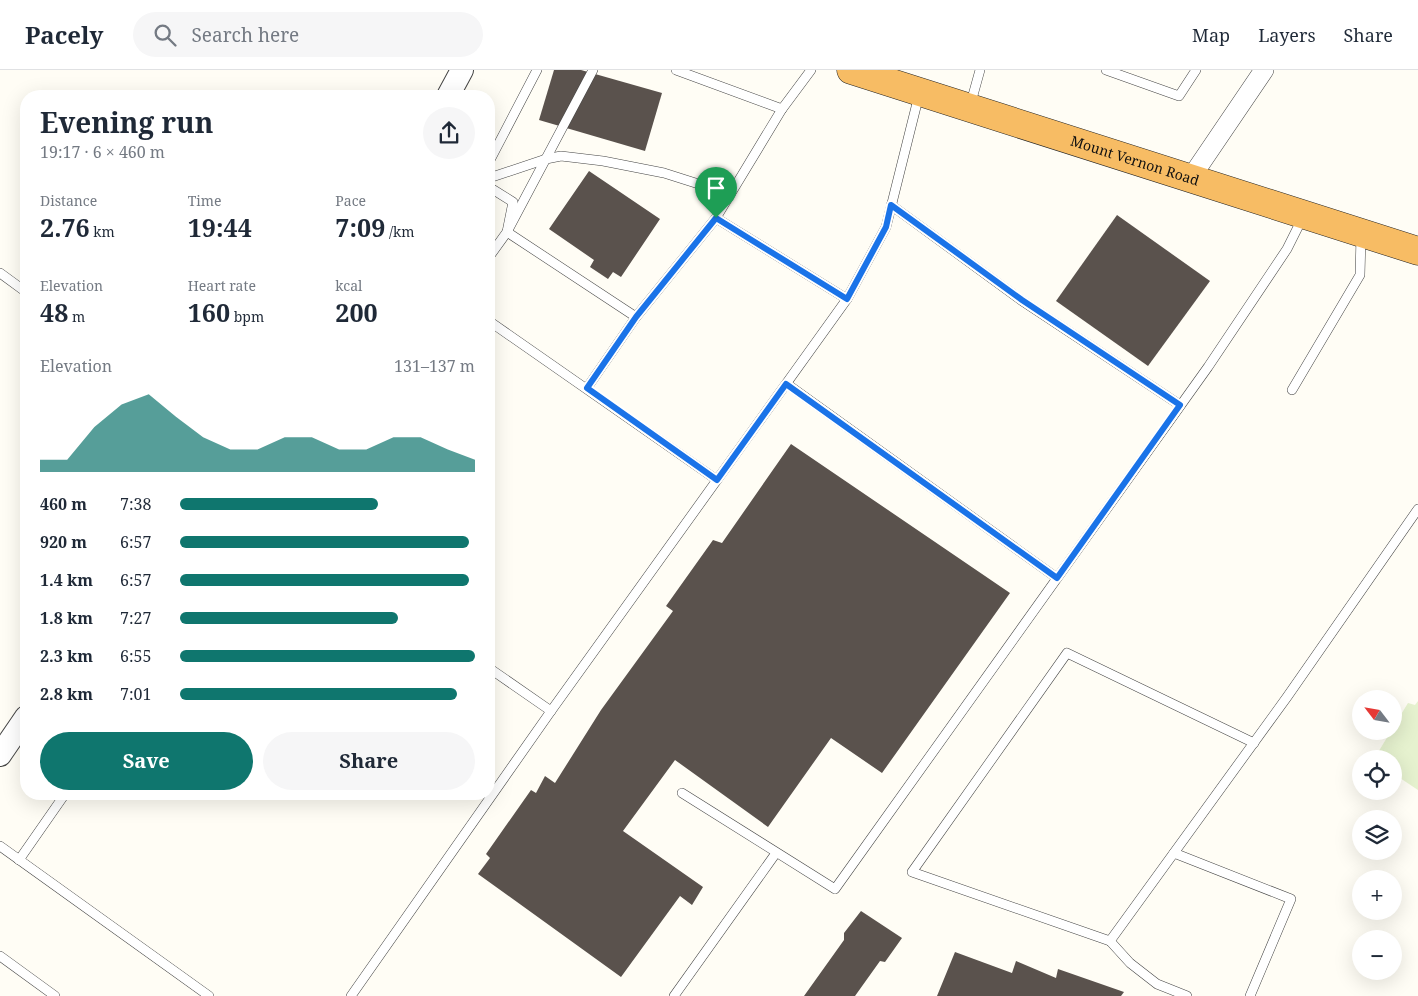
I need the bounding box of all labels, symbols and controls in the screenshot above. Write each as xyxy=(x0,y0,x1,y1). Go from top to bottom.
search box xyxy=(133,12,483,57)
text: Pacely xyxy=(25,18,103,51)
icon: search xyxy=(151,21,179,49)
text: Search here xyxy=(191,22,299,48)
text: Map xyxy=(1192,23,1230,47)
text: Layers xyxy=(1258,23,1316,47)
text: Share xyxy=(1344,23,1393,47)
text: Evening run xyxy=(40,103,213,141)
button: share xyxy=(423,107,475,159)
street label: Mount Vernon Road xyxy=(1068,131,1202,190)
text: 19:17 · 6 × 460 m xyxy=(40,141,165,163)
pin xyxy=(695,167,737,218)
icon: arrive xyxy=(702,174,730,202)
text: Distance xyxy=(40,191,97,210)
text: Time xyxy=(188,191,221,210)
text: Pace xyxy=(335,191,366,210)
text: 2.76 xyxy=(40,210,90,244)
text: 19:44 xyxy=(188,210,252,244)
text: 7:09 xyxy=(335,210,385,244)
text: km xyxy=(90,222,115,241)
text: /km xyxy=(385,222,414,241)
text: Elevation xyxy=(40,276,103,295)
text: Heart rate xyxy=(188,276,256,295)
text: kcal xyxy=(335,276,362,295)
text: 48 xyxy=(40,295,68,329)
text: 160 xyxy=(188,295,230,329)
text: 200 xyxy=(335,295,378,329)
text: m xyxy=(68,307,85,326)
text: bpm xyxy=(230,307,264,326)
text: Elevation xyxy=(40,355,112,377)
text: 131–137 m xyxy=(394,355,475,377)
text: 460 m xyxy=(40,493,87,515)
text: 7:38 xyxy=(120,493,151,515)
text: 920 m xyxy=(40,531,87,553)
text: 6:57 xyxy=(120,531,151,553)
text: 1.4 km xyxy=(40,569,93,591)
text: 6:57 xyxy=(120,569,151,591)
text: 1.8 km xyxy=(40,607,93,629)
text: 7:27 xyxy=(120,607,151,629)
text: 2.3 km xyxy=(40,645,93,667)
text: 6:55 xyxy=(120,645,151,667)
text: 2.8 km xyxy=(40,683,93,705)
text: 7:01 xyxy=(120,683,151,705)
north arrow xyxy=(1352,690,1402,740)
map controls xyxy=(1352,690,1402,980)
button: Save xyxy=(40,732,253,790)
button: Share xyxy=(263,732,475,790)
button: locate xyxy=(1352,750,1402,800)
button: layers xyxy=(1352,810,1402,860)
button: + xyxy=(1352,870,1402,920)
button: − xyxy=(1352,930,1402,980)

